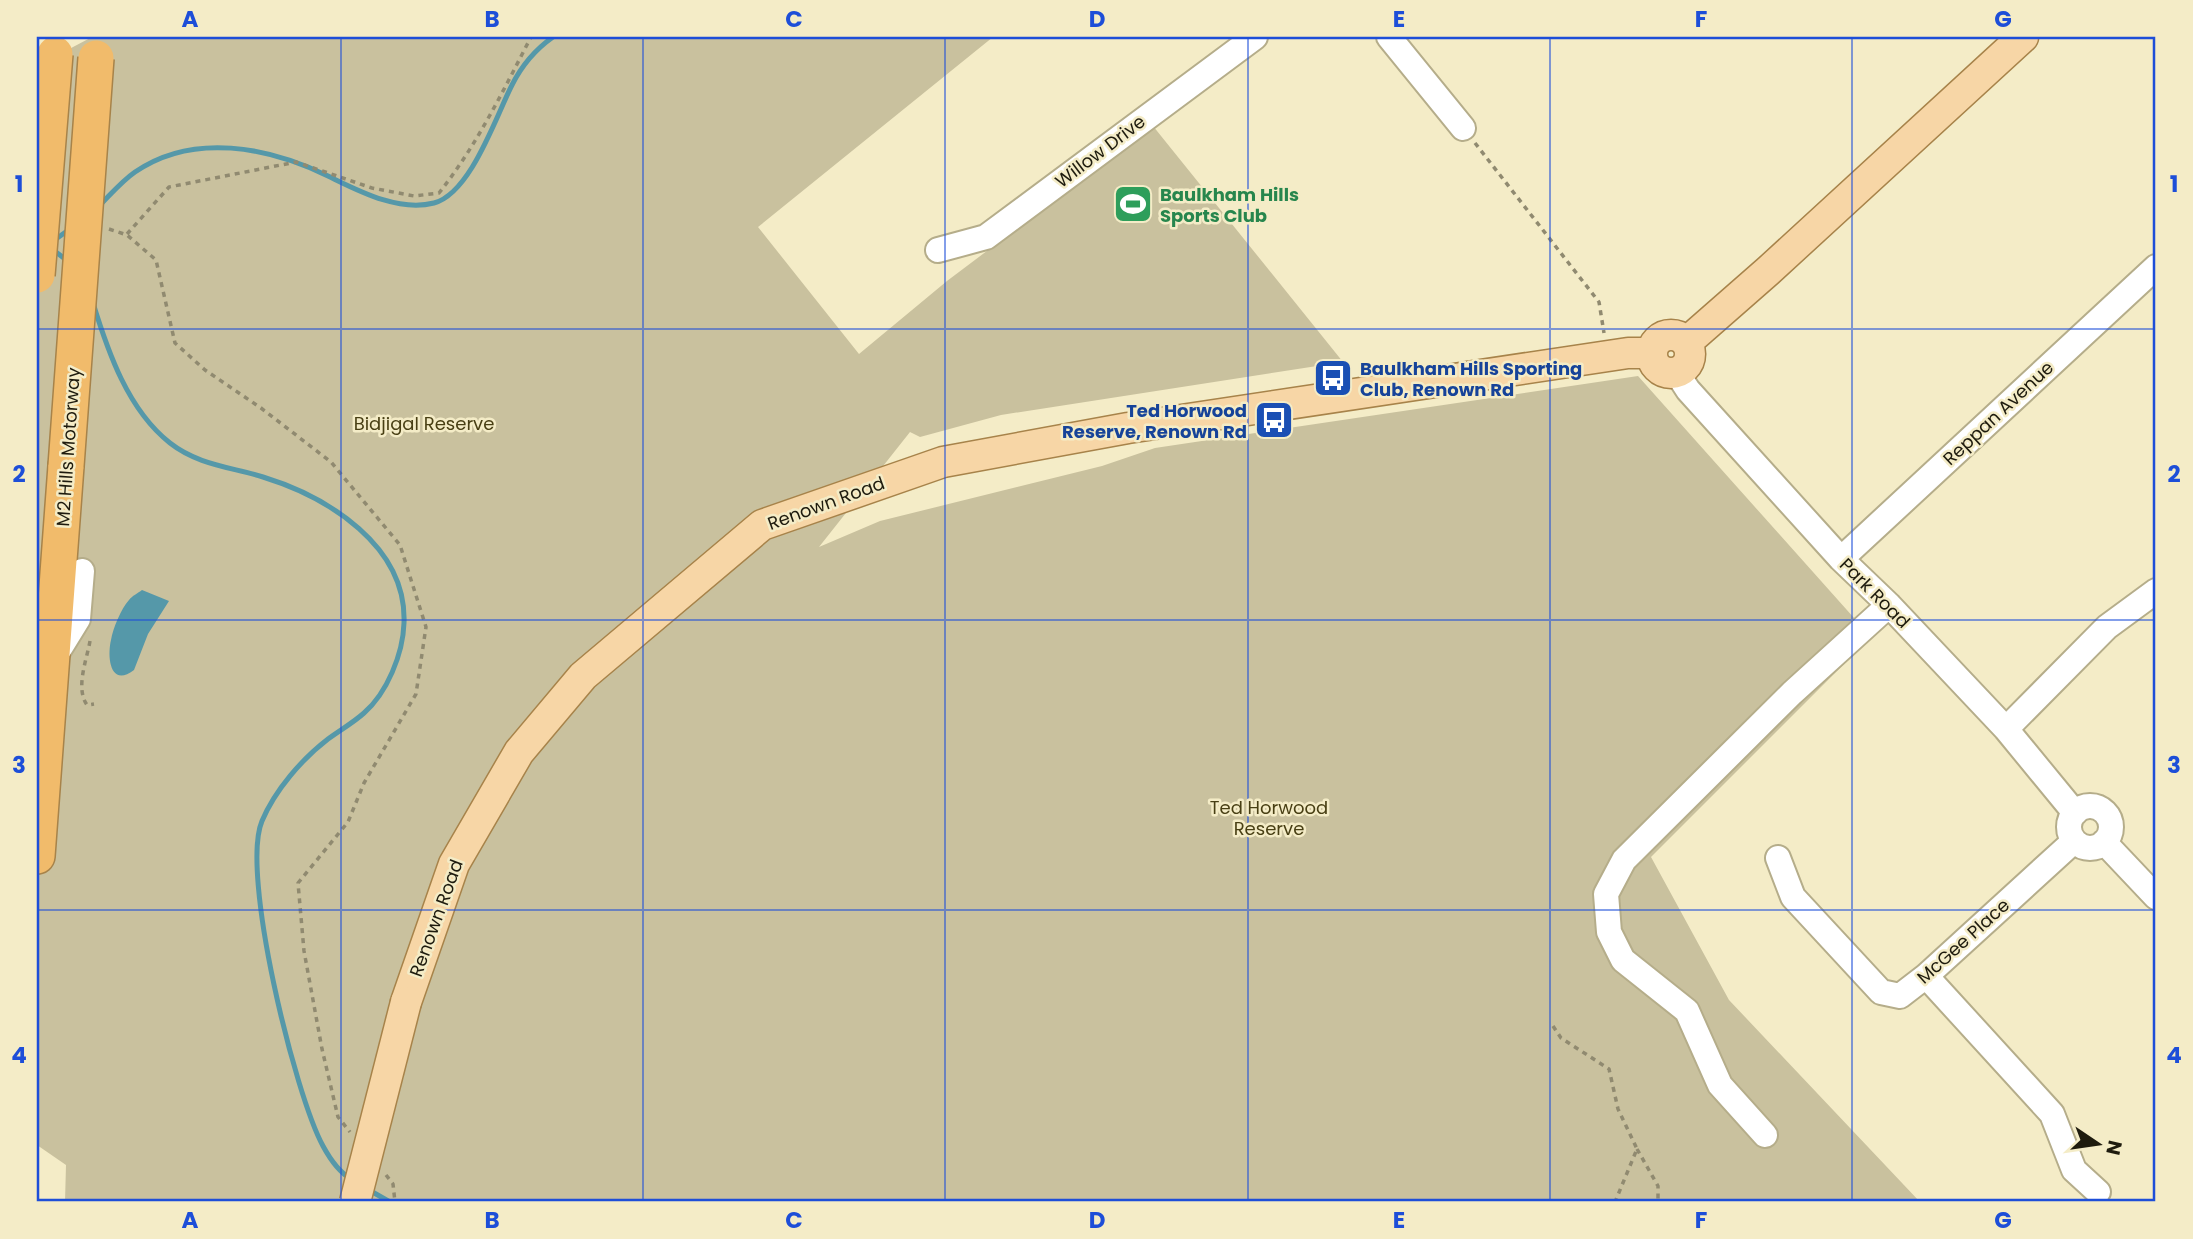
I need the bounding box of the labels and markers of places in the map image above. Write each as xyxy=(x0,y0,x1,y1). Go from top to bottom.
place label: Baulkham Hills Sports Club xyxy=(1160,182,1299,228)
sports icon: Baulkham Hills Sports Club xyxy=(1112,183,1154,225)
place label: Baulkham Hills Sporting Club, Renown Rd xyxy=(1360,356,1582,402)
bus stop icon: Baulkham Hills Sporting Club, Renown Rd xyxy=(1312,357,1354,399)
place label: Ted Horwood Reserve, Renown Rd xyxy=(1062,398,1247,444)
bus stop icon: Ted Horwood Reserve, Renown Rd xyxy=(1253,399,1295,441)

